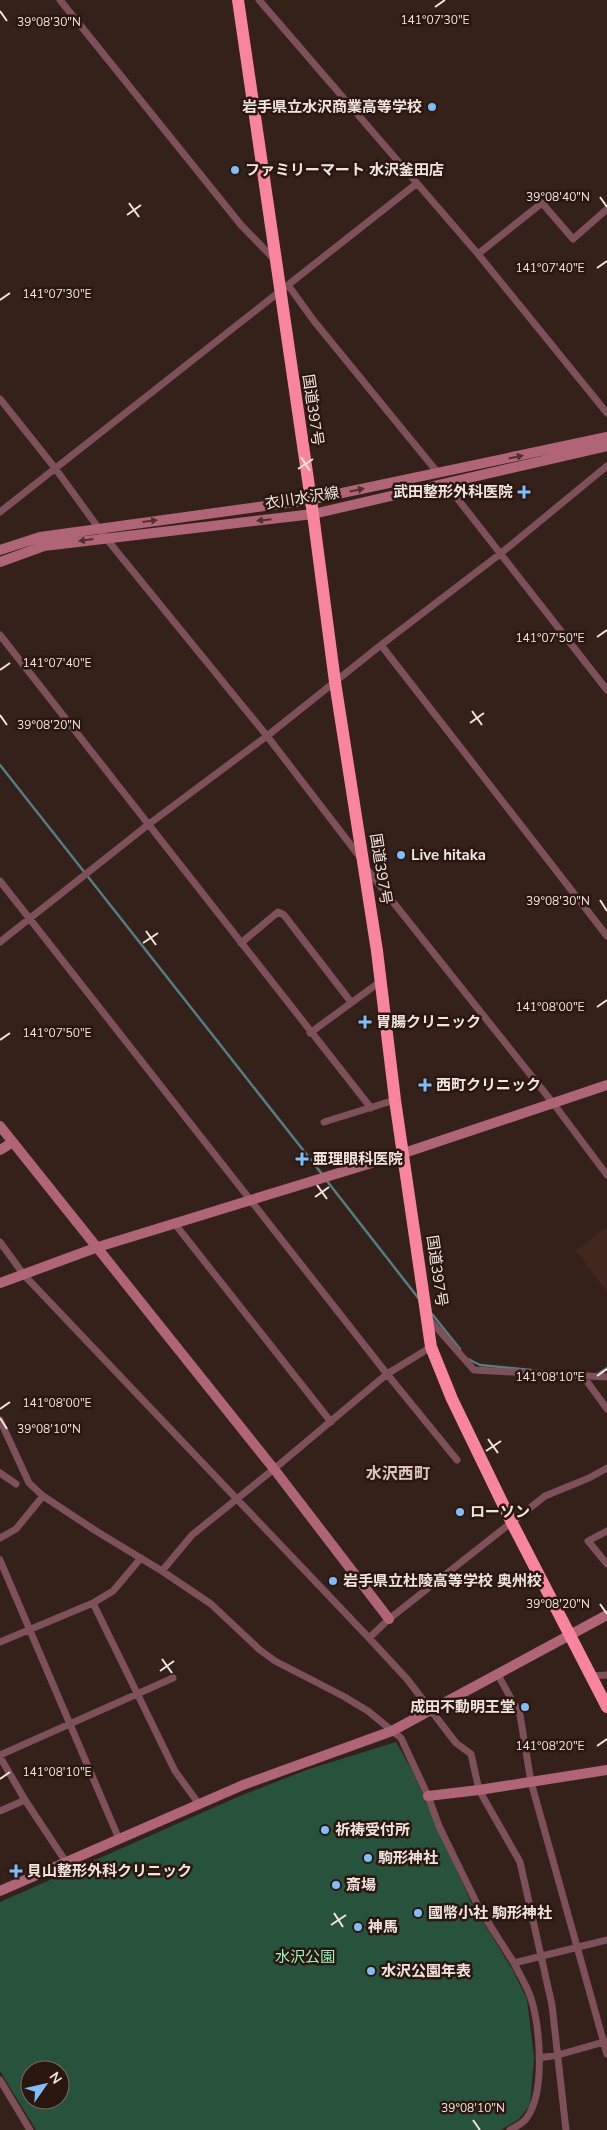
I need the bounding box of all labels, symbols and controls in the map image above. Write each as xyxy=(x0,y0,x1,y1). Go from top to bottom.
text: 141°07'30"E xyxy=(400,12,470,28)
text: 39°08'30"N xyxy=(17,14,81,30)
place label: 岩手県立水沢商業高等学校 xyxy=(242,97,422,117)
marker: 岩手県立水沢商業高等学校 xyxy=(426,101,438,113)
place label: ファミリーマート 水沢釜田店 xyxy=(245,160,444,180)
marker: ファミリーマート 水沢釜田店 xyxy=(229,164,241,176)
text: 39°08'40"N xyxy=(526,189,590,205)
text: 141°07'40"E xyxy=(515,260,585,276)
text: 141°07'30"E xyxy=(22,286,92,302)
street label: 国道397号 xyxy=(298,373,328,447)
one-way arrow xyxy=(509,453,524,461)
street label: 衣川水沢線 xyxy=(263,482,341,514)
place label: 武田整形外科医院 xyxy=(393,482,513,502)
marker: 武田整形外科医院 xyxy=(517,485,531,499)
one-way arrow xyxy=(350,486,365,494)
one-way arrow xyxy=(256,516,272,524)
one-way arrow xyxy=(143,517,159,525)
one-way arrow xyxy=(77,536,93,544)
text: 141°07'50"E xyxy=(515,630,585,646)
text: 141°07'40"E xyxy=(22,655,92,671)
text: 39°08'20"N xyxy=(17,717,81,733)
street label: 国道397号 xyxy=(365,832,397,906)
place label: Live hitaka xyxy=(411,845,486,865)
marker: Live hitaka xyxy=(395,849,407,861)
text: 39°08'30"N xyxy=(526,893,590,909)
text: 141°08'00"E xyxy=(515,999,585,1015)
place label: 胃腸クリニック xyxy=(376,1012,481,1032)
marker: 胃腸クリニック xyxy=(358,1015,372,1029)
text: 141°07'50"E xyxy=(22,1025,92,1041)
place label: 西町クリニック xyxy=(436,1075,541,1095)
marker: 西町クリニック xyxy=(418,1078,432,1092)
place label: 亜理眼科医院 xyxy=(313,1149,403,1169)
marker: 亜理眼科医院 xyxy=(295,1152,309,1166)
street label: 国道397号 xyxy=(422,1234,452,1308)
text: 141°08'10"E xyxy=(515,1369,585,1385)
text: 141°08'00"E xyxy=(22,1395,92,1411)
text: 39°08'10"N xyxy=(17,1421,81,1437)
district label: 水沢西町 xyxy=(366,1463,430,1485)
place label: ローソン xyxy=(470,1502,530,1522)
marker: ローソン xyxy=(454,1506,466,1518)
place label: 岩手県立杜陵高等学校 奥州校 xyxy=(343,1571,542,1591)
marker: 岩手県立杜陵高等学校 奥州校 xyxy=(327,1575,339,1587)
text: 39°08'20"N xyxy=(526,1596,590,1612)
place label: 成田不動明王堂 xyxy=(410,1697,515,1717)
marker: 成田不動明王堂 xyxy=(519,1701,531,1713)
text: 141°08'20"E xyxy=(515,1738,585,1754)
text: 141°08'10"E xyxy=(22,1764,92,1780)
place label: 祈祷受付所 xyxy=(335,1820,410,1840)
marker: 祈祷受付所 xyxy=(319,1824,331,1836)
place label: 駒形神社 xyxy=(378,1848,438,1868)
marker: 駒形神社 xyxy=(362,1852,374,1864)
place label: 貝山整形外科クリニック xyxy=(27,1861,192,1881)
marker: 貝山整形外科クリニック xyxy=(9,1864,23,1878)
place label: 斎場 xyxy=(346,1875,376,1895)
marker: 斎場 xyxy=(330,1879,342,1891)
place label: 國幣小社 駒形神社 xyxy=(428,1903,552,1923)
marker: 國幣小社 駒形神社 xyxy=(412,1907,424,1919)
place label: 神馬 xyxy=(367,1917,398,1937)
marker: 神馬 xyxy=(352,1921,364,1933)
park label: 水沢公園 xyxy=(275,1947,335,1967)
place label: 水沢公園年表 xyxy=(381,1961,471,1981)
marker: 水沢公園年表 xyxy=(365,1965,377,1977)
north arrow xyxy=(20,2060,70,2110)
text: N xyxy=(45,2068,66,2088)
text: 39°08'10"N xyxy=(441,2100,505,2116)

